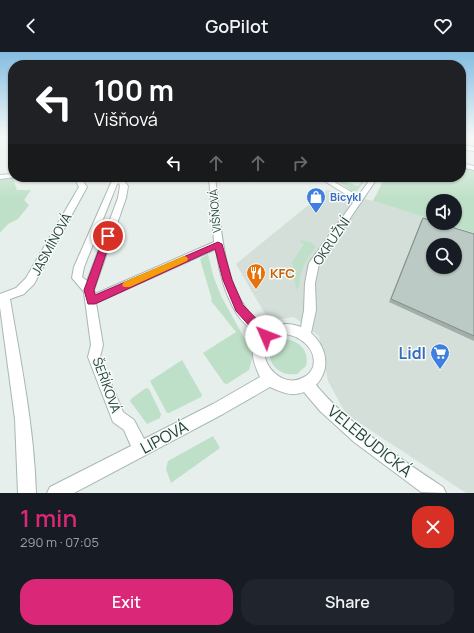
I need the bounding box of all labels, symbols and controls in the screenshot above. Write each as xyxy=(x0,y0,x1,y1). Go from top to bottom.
text: GoPilot xyxy=(205,14,269,38)
icon: back xyxy=(20,15,42,37)
icon: heart xyxy=(432,15,454,37)
text: 100 m xyxy=(94,71,174,109)
icon: left xyxy=(28,76,80,128)
text: Višňová xyxy=(94,107,158,131)
icon: left xyxy=(163,152,185,174)
icon: ahead xyxy=(205,152,227,174)
icon: ahead xyxy=(247,152,269,174)
icon: right xyxy=(289,152,311,174)
shop icon: Bicykl xyxy=(305,186,327,214)
street label: VIŠŇOVÁ xyxy=(205,188,224,234)
place label: Bicykl xyxy=(330,189,361,204)
map controls xyxy=(426,194,462,274)
button: sound xyxy=(426,194,462,230)
street label: JASMÍNOVÁ xyxy=(26,210,76,278)
street label: OKRUŽNÍ xyxy=(308,213,354,269)
pin xyxy=(91,219,125,253)
icon: arrive xyxy=(97,225,119,247)
button: search xyxy=(426,238,462,274)
restaurant icon: KFC xyxy=(245,262,267,290)
place label: KFC xyxy=(270,264,295,282)
position arrow xyxy=(245,315,287,357)
place label: Lidl xyxy=(399,342,426,364)
supermarket icon: Lidl xyxy=(429,342,451,370)
street label: ŠEŘÍKOVÁ xyxy=(89,355,125,415)
street label: VELEBUDICKÁ xyxy=(323,400,417,482)
street label: LIPOVÁ xyxy=(136,415,192,459)
text: 1 min xyxy=(20,501,77,534)
button: close xyxy=(412,506,454,548)
text: 290 m · 07:05 xyxy=(20,533,99,551)
button: Exit xyxy=(20,579,233,625)
button: Share xyxy=(241,579,454,625)

